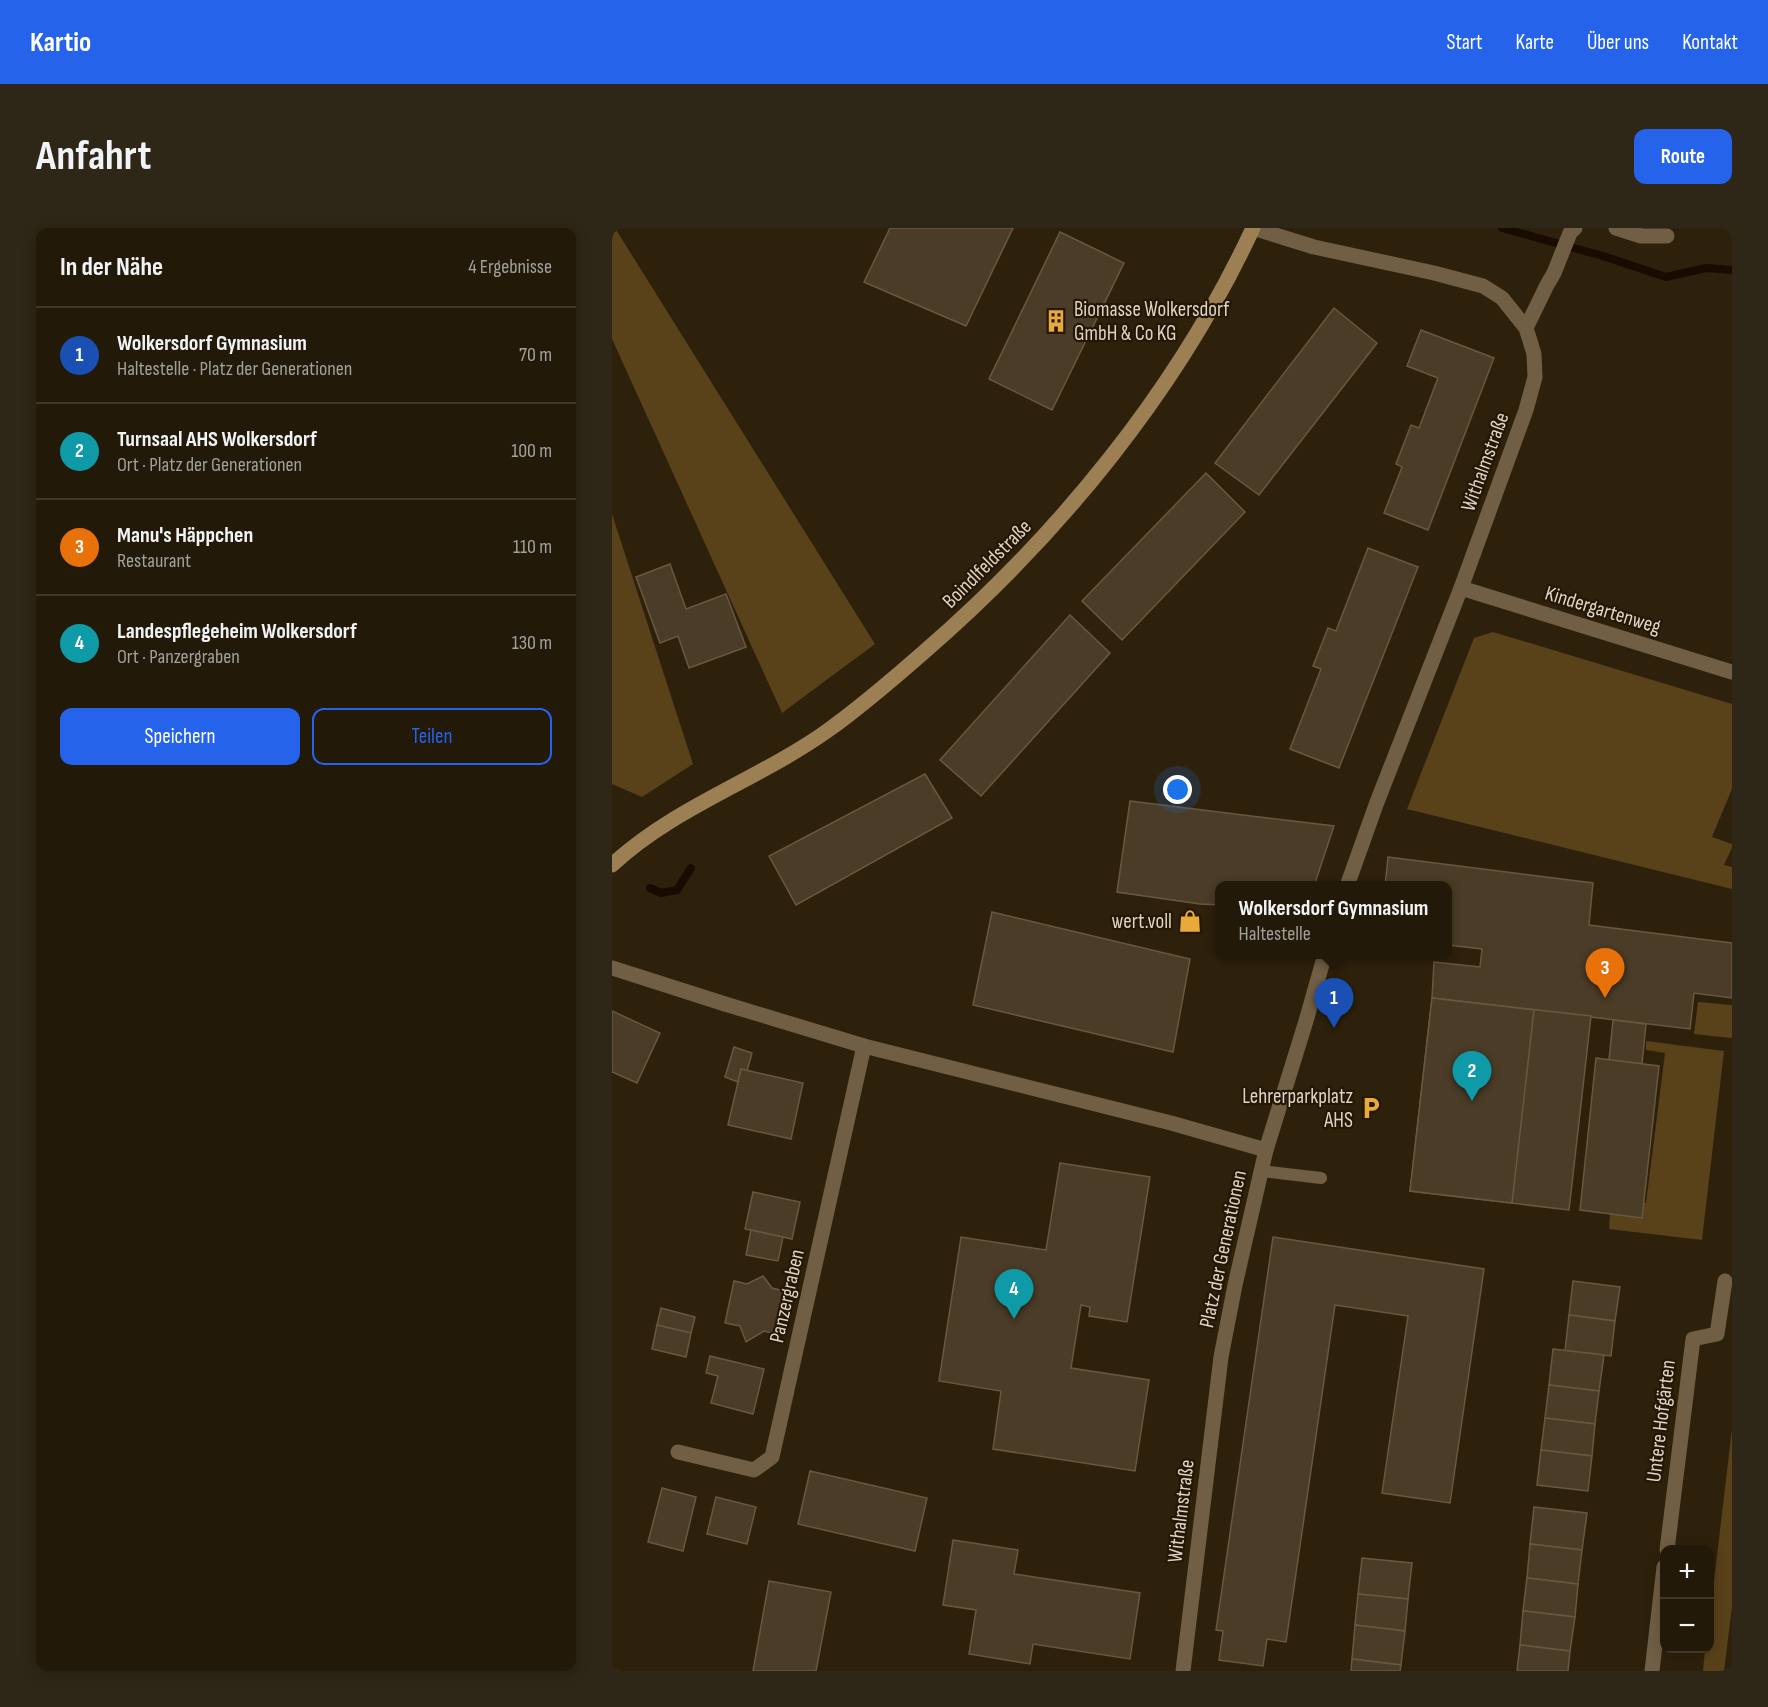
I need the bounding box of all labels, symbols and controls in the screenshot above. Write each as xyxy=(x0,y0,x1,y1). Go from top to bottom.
text: Kartio xyxy=(30,26,91,59)
text: Start xyxy=(1446,30,1483,55)
text: Karte xyxy=(1516,30,1554,55)
text: Über uns xyxy=(1587,30,1649,55)
text: Kontakt xyxy=(1682,30,1738,55)
button: Route xyxy=(1634,129,1732,184)
text: Anfahrt xyxy=(36,131,151,182)
text: In der Nähe xyxy=(60,252,163,283)
text: 4 Ergebnisse xyxy=(468,255,552,279)
place label: Biomasse Wolkersdorf GmbH & Co KG xyxy=(1074,297,1230,346)
building icon: Biomasse Wolkersdorf GmbH & Co KG xyxy=(1043,308,1069,334)
text: Wolkersdorf Gymnasium xyxy=(117,330,307,357)
text: 1 xyxy=(76,343,83,367)
text: 70 m xyxy=(519,343,552,367)
text: Haltestelle · Platz der Generationen xyxy=(117,357,352,381)
street label: Withalmstraße xyxy=(1456,409,1514,515)
text: Turnsaal AHS Wolkersdorf xyxy=(117,426,317,453)
text: 2 xyxy=(75,439,84,463)
text: 100 m xyxy=(511,439,552,463)
text: Ort · Platz der Generationen xyxy=(117,453,302,477)
street label: Boindlfeldstraße xyxy=(937,514,1037,614)
text: Manu's Häppchen xyxy=(117,522,253,549)
text: 3 xyxy=(75,535,84,559)
text: 110 m xyxy=(513,535,552,559)
text: Restaurant xyxy=(117,549,191,573)
street label: Kindergartenweg xyxy=(1542,581,1664,639)
text: Landespflegeheim Wolkersdorf xyxy=(117,618,357,645)
text: 4 xyxy=(75,631,84,655)
text: 130 m xyxy=(512,631,552,655)
text: Ort · Panzergraben xyxy=(117,645,240,669)
button: Speichern xyxy=(60,708,300,765)
button: Teilen xyxy=(312,708,552,765)
your location xyxy=(1163,775,1192,804)
popup xyxy=(1215,881,1452,959)
text: Wolkersdorf Gymnasium xyxy=(1239,895,1428,922)
shop icon: wert.voll xyxy=(1177,908,1203,934)
place label: wert.voll xyxy=(1112,909,1172,934)
text: Haltestelle xyxy=(1239,922,1311,946)
pin: 3 xyxy=(1586,948,1624,998)
pin: 1 xyxy=(1314,978,1354,1028)
pin: 2 xyxy=(1452,1052,1492,1101)
place label: Lehrerparkplatz AHS xyxy=(1242,1084,1353,1133)
parking icon: Lehrerparkplatz AHS xyxy=(1358,1095,1384,1121)
street label: Platz der Generationen xyxy=(1194,1168,1252,1330)
street label: Panzergraben xyxy=(764,1247,810,1345)
pin: 4 xyxy=(994,1270,1034,1319)
street label: Untere Hofgärten xyxy=(1641,1358,1681,1484)
street label: Withalmstraße xyxy=(1162,1458,1200,1564)
map controls xyxy=(1660,1545,1714,1653)
button: + xyxy=(1660,1545,1714,1599)
button: − xyxy=(1660,1599,1714,1653)

